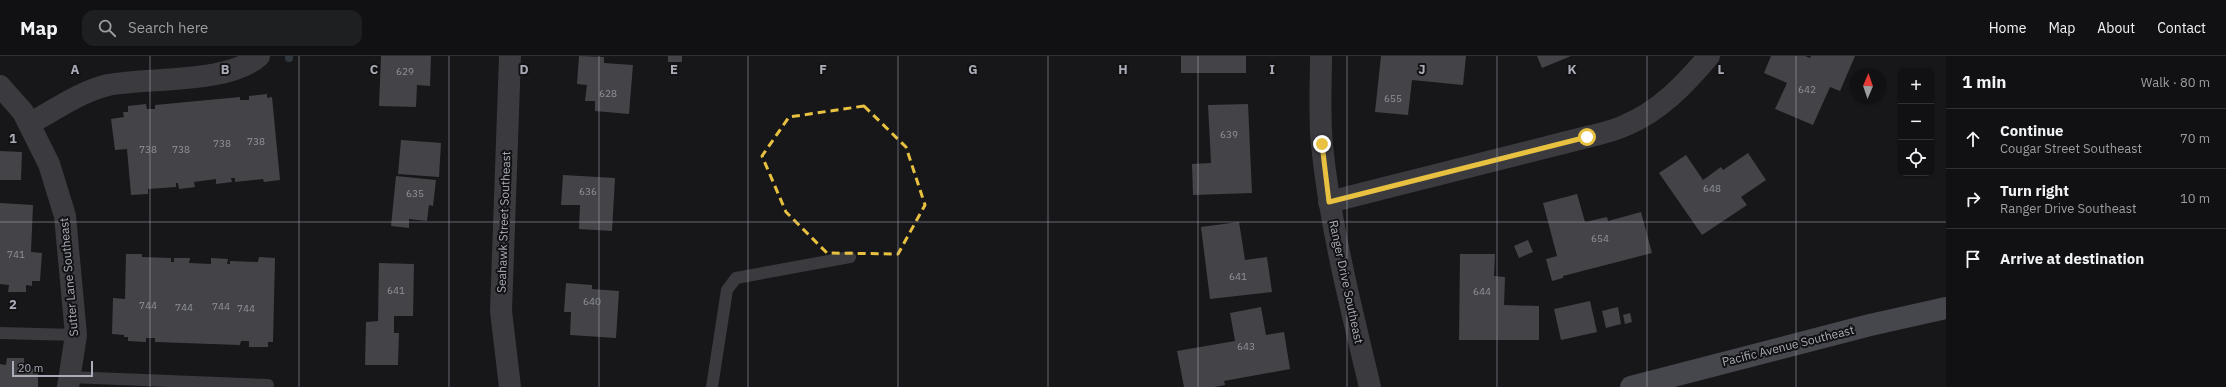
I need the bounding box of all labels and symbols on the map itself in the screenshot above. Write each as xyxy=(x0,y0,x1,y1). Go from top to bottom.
text: A xyxy=(71,61,80,78)
text: B xyxy=(221,61,230,78)
text: C xyxy=(370,61,379,78)
text: D xyxy=(519,61,529,78)
text: E xyxy=(670,61,678,78)
text: F xyxy=(819,61,827,78)
text: G xyxy=(968,61,978,78)
text: H xyxy=(1118,61,1128,78)
text: I xyxy=(1269,61,1275,78)
text: J xyxy=(1418,61,1426,78)
text: K xyxy=(1567,61,1577,78)
text: L xyxy=(1718,61,1725,78)
house number: 629 xyxy=(396,65,414,78)
north arrow xyxy=(1850,68,1886,104)
house number: 642 xyxy=(1798,83,1816,96)
house number: 628 xyxy=(599,87,617,100)
house number: 655 xyxy=(1384,92,1402,105)
house number: 639 xyxy=(1220,128,1238,141)
route start xyxy=(1578,128,1596,146)
text: 1 xyxy=(9,130,17,147)
house number: 738 xyxy=(247,135,265,148)
route end xyxy=(1313,135,1331,153)
house number: 738 xyxy=(213,137,231,150)
house number: 738 xyxy=(139,143,157,156)
house number: 738 xyxy=(172,143,190,156)
street label: Seahawk Street Southeast xyxy=(494,151,513,293)
house number: 648 xyxy=(1703,182,1721,195)
house number: 636 xyxy=(579,185,597,198)
house number: 635 xyxy=(406,187,424,200)
street label: Sutter Lane Southeast xyxy=(56,217,81,337)
street label: Ranger Drive Southeast xyxy=(1326,219,1367,345)
house number: 654 xyxy=(1591,232,1609,245)
house number: 741 xyxy=(7,248,25,261)
house number: 641 xyxy=(1229,270,1247,283)
house number: 641 xyxy=(387,284,405,297)
house number: 644 xyxy=(1473,285,1491,298)
house number: 640 xyxy=(583,295,601,308)
text: 2 xyxy=(9,296,17,313)
house number: 744 xyxy=(139,299,157,312)
house number: 744 xyxy=(212,300,230,313)
house number: 744 xyxy=(175,301,193,314)
house number: 744 xyxy=(237,302,255,315)
street label: Pacific Avenue Southeast xyxy=(1720,322,1856,369)
house number: 643 xyxy=(1237,340,1255,353)
scale bar xyxy=(12,359,93,378)

